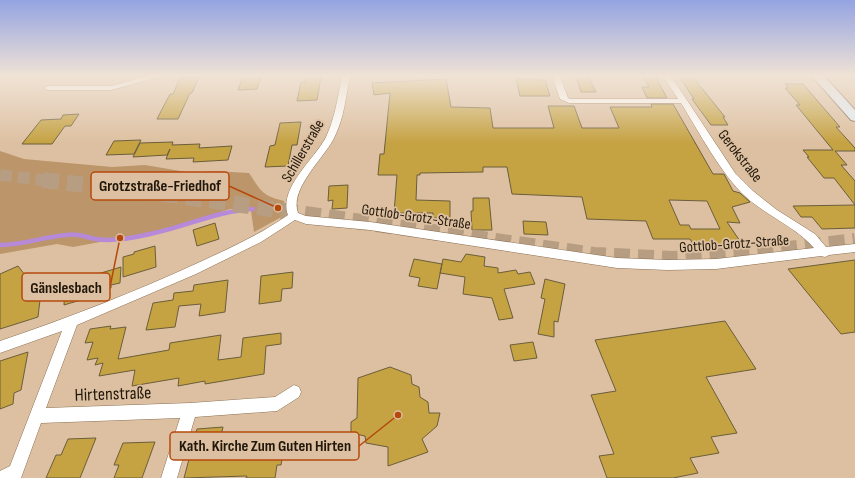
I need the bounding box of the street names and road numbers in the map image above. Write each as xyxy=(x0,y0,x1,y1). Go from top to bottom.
street label: Schillerstraße xyxy=(277,116,329,186)
street label: Gerokstraße xyxy=(714,126,766,186)
street label: Gottlob-Grotz-Straße xyxy=(360,200,472,234)
street label: Gottlob-Grotz-Straße xyxy=(678,231,790,257)
street label: Hirtenstraße xyxy=(74,382,152,406)

